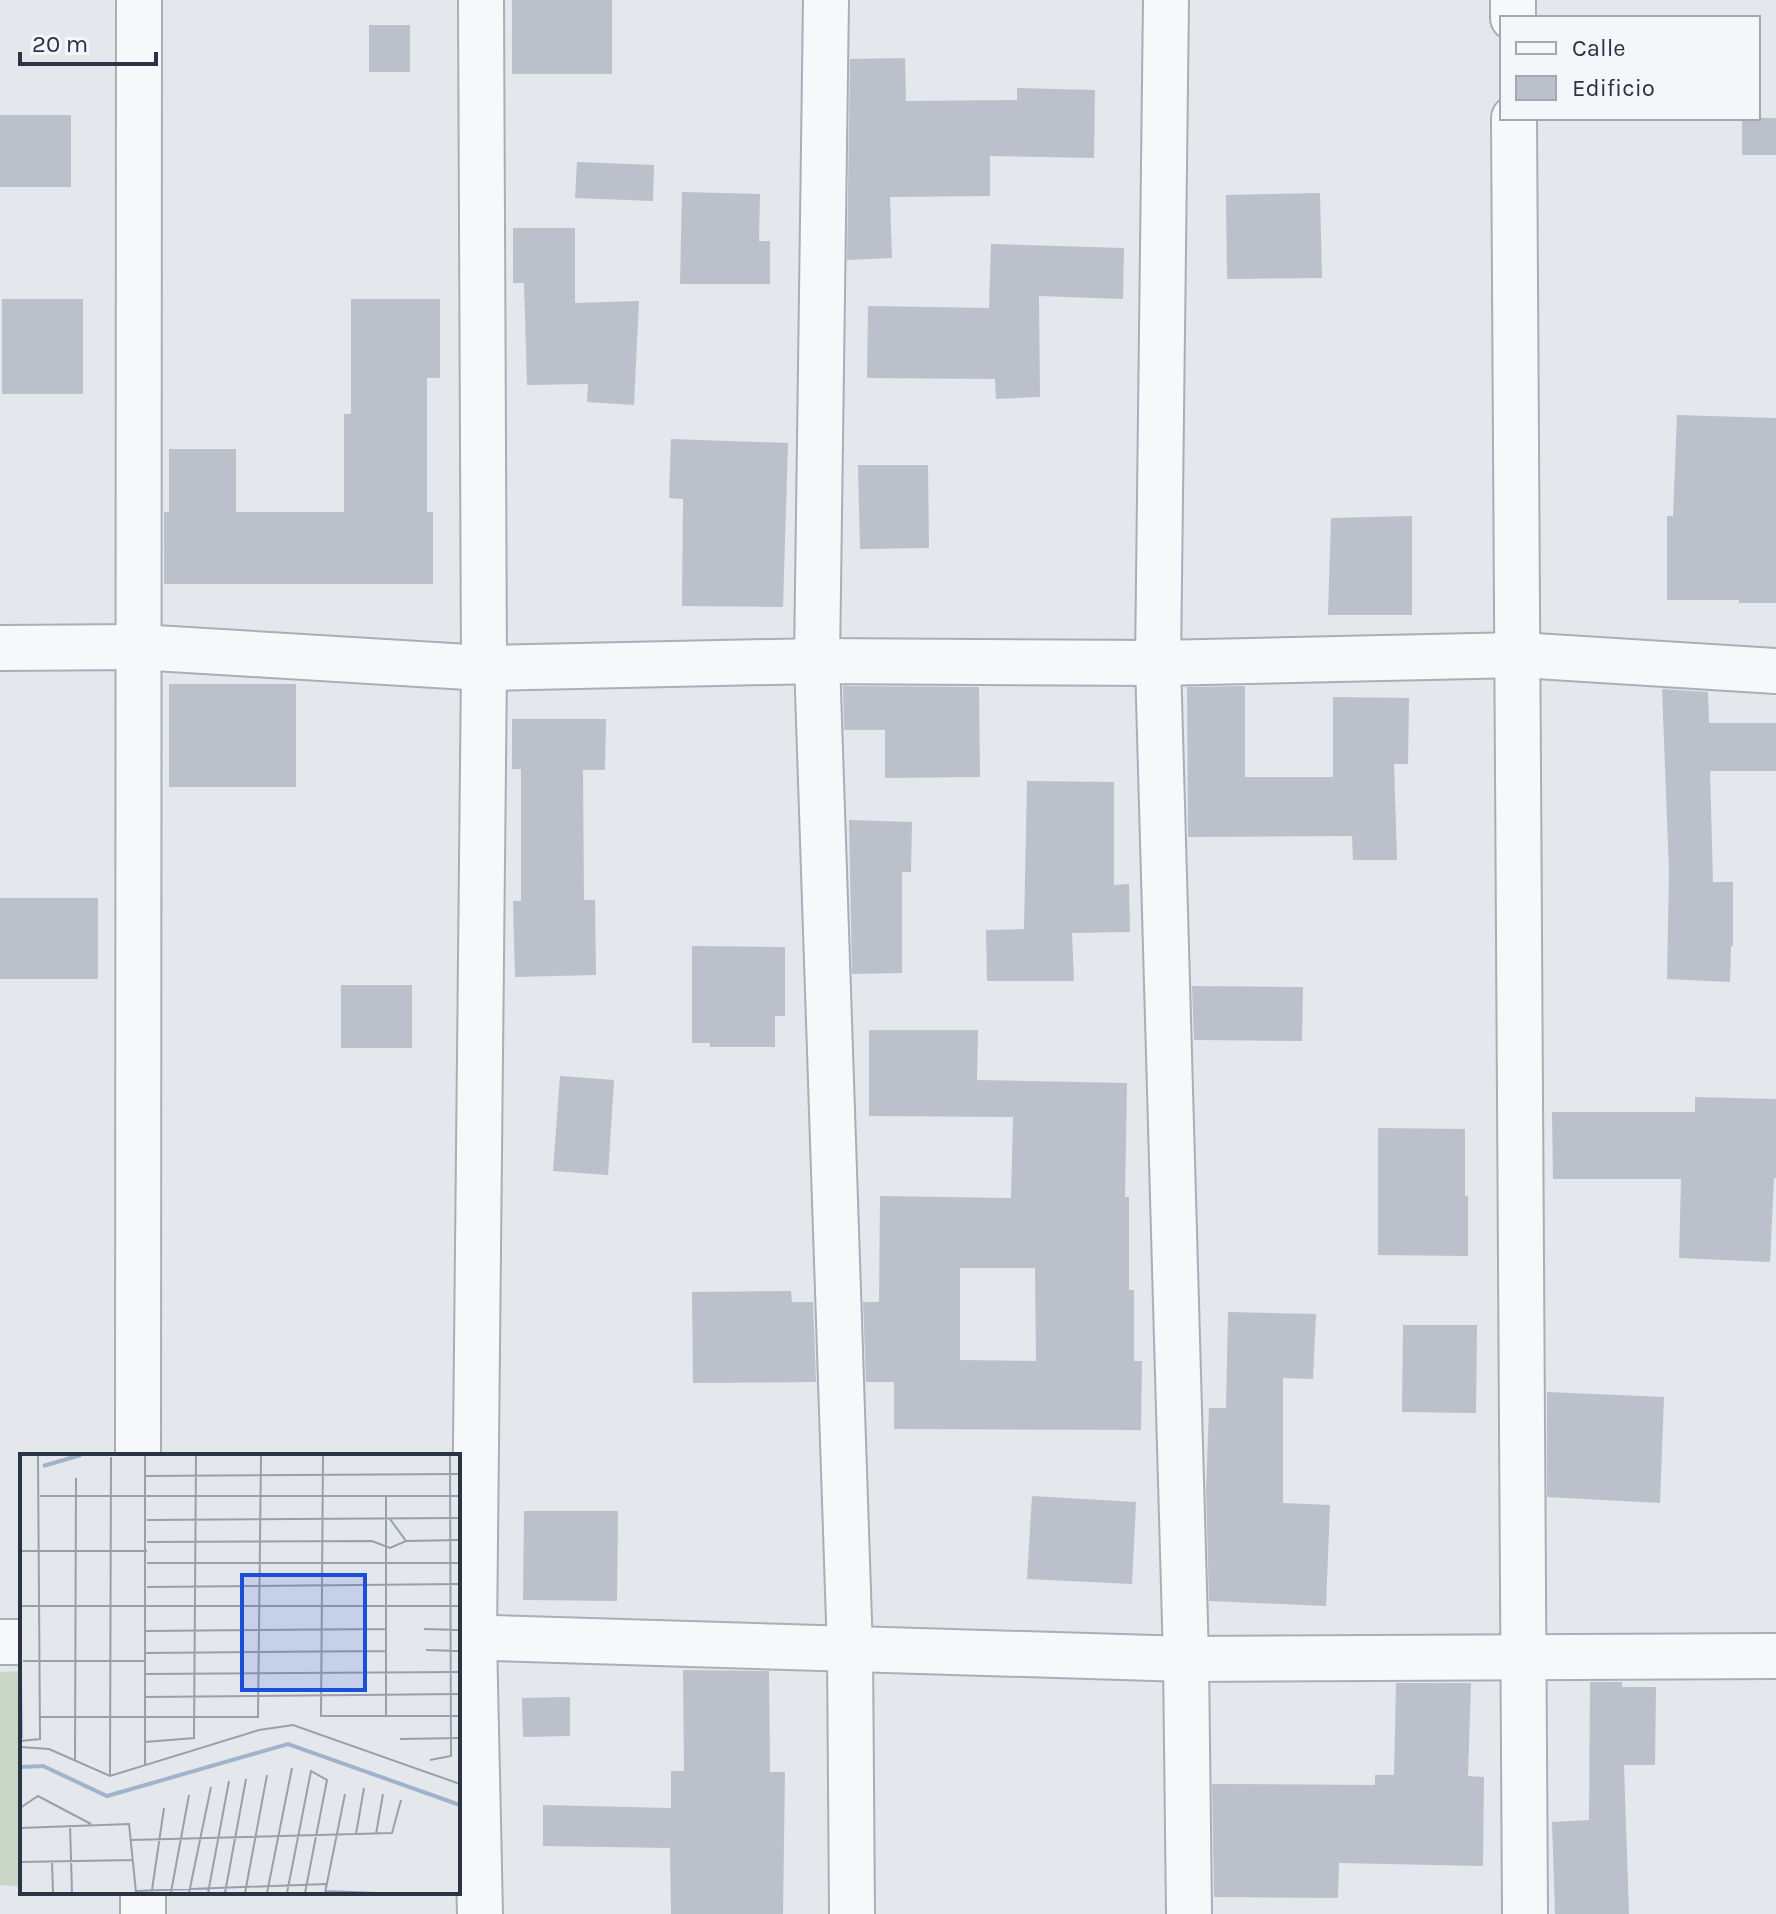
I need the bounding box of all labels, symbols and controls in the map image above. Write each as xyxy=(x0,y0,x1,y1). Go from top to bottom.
scale bar xyxy=(20,16,156,66)
legend xyxy=(1500,16,1760,120)
text: 20 m xyxy=(32,30,88,58)
text: Calle xyxy=(1572,34,1626,62)
text: Edificio xyxy=(1572,74,1655,102)
inset map xyxy=(20,1454,460,1894)

